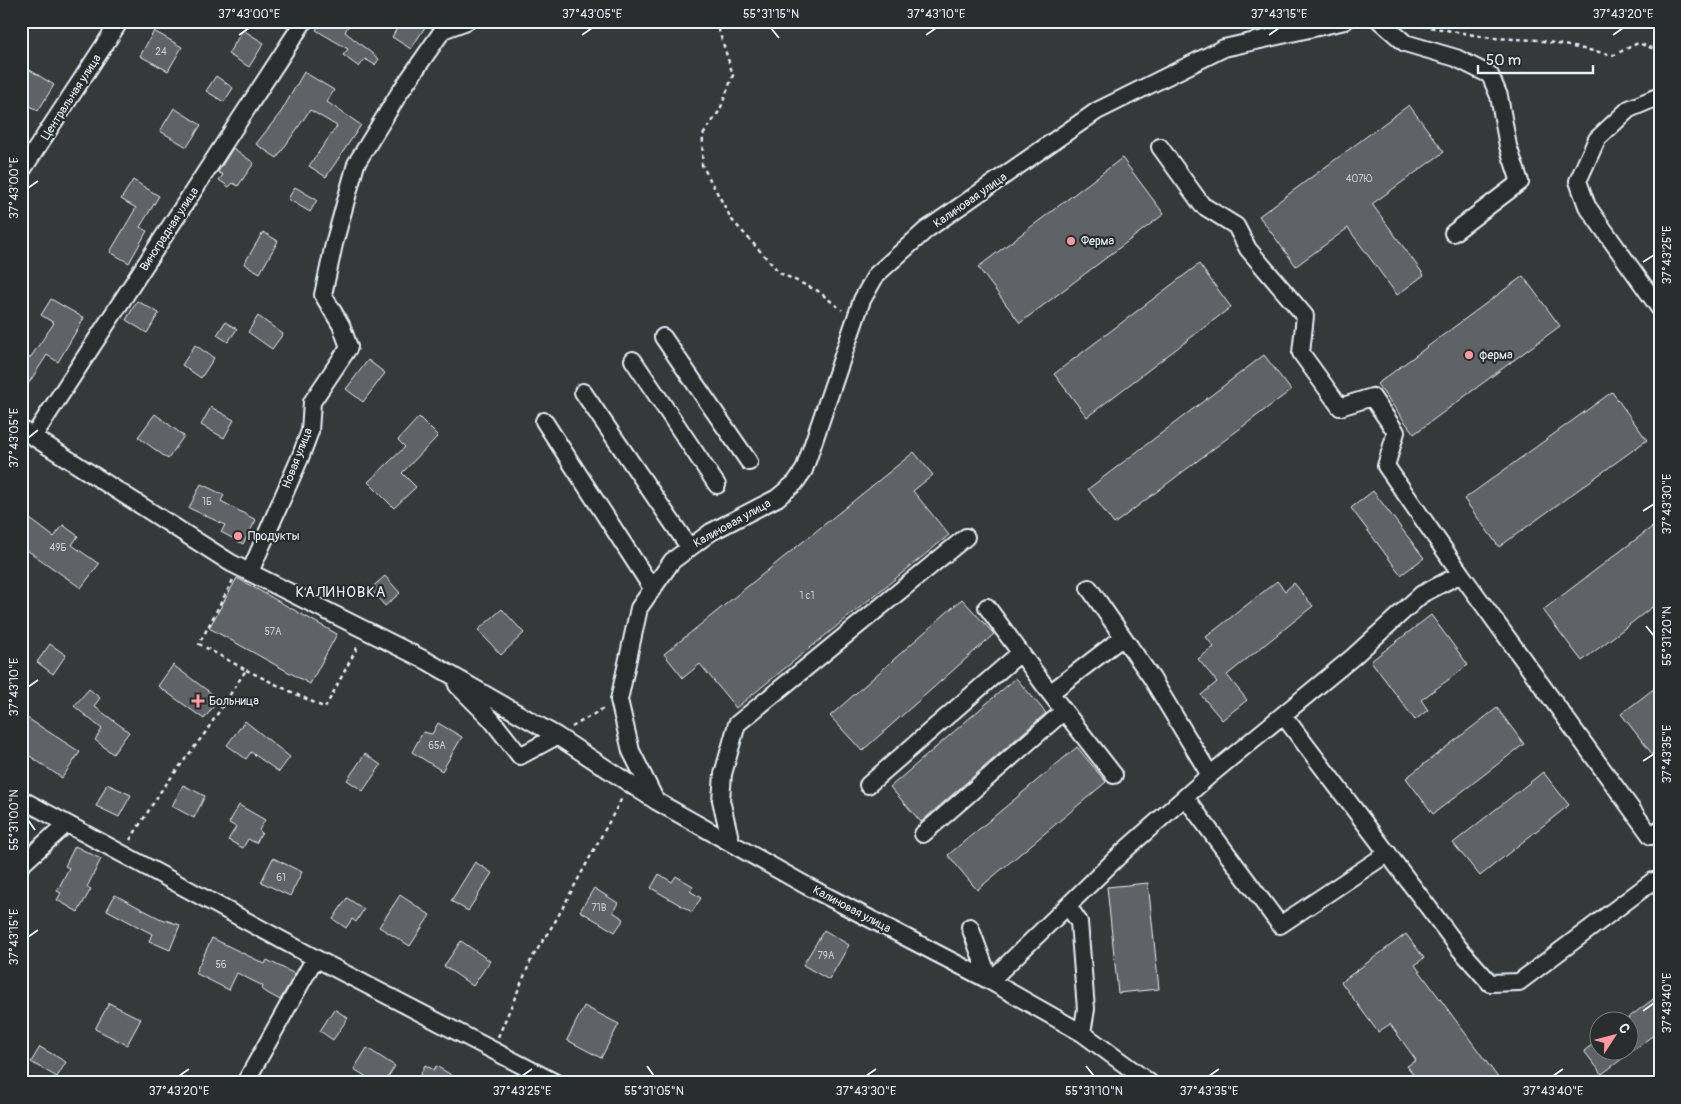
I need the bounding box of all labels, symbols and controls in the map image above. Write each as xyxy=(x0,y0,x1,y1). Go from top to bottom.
text: 37°43'00"E xyxy=(218,7,280,22)
text: 37°43'05"E xyxy=(562,7,622,22)
text: 55°31'15"N xyxy=(743,7,799,22)
text: 37°43'10"E xyxy=(907,7,965,22)
text: 37°43'15"E xyxy=(1251,7,1307,22)
text: 37°43'20"E xyxy=(1593,7,1653,22)
scale bar xyxy=(1478,42,1594,74)
house number: 24 xyxy=(155,46,167,58)
street label: Центральная улица xyxy=(38,51,105,143)
text: 50 m xyxy=(1486,51,1521,70)
text: 37°43'00"E xyxy=(7,157,22,219)
street label: Калиновая улица xyxy=(931,169,1010,231)
house number: 407Ю xyxy=(1346,173,1373,185)
street label: Виноградная улица xyxy=(137,184,202,274)
text: 37°43'25"E xyxy=(1660,226,1675,284)
place label: Ферма xyxy=(1081,234,1115,249)
marker: Ферма xyxy=(1065,235,1077,247)
place label: ферма xyxy=(1479,348,1513,363)
marker: ферма xyxy=(1463,349,1475,361)
text: 37°43'05"E xyxy=(7,408,22,468)
street label: Новая улица xyxy=(279,425,316,491)
text: 37°43'30"E xyxy=(1660,474,1675,534)
house number: 1Б xyxy=(202,496,212,508)
street label: Калиновая улица xyxy=(691,496,774,551)
place label: Продукты xyxy=(248,529,300,544)
marker: Продукты xyxy=(232,530,244,542)
house number: 49Б xyxy=(50,542,66,554)
district label: КАЛИНОВКА xyxy=(295,583,387,602)
house number: 1 с1 xyxy=(799,590,815,602)
text: 55°31'20"N xyxy=(1660,606,1675,666)
house number: 57А xyxy=(264,626,282,638)
text: 37°43'10"E xyxy=(7,658,22,716)
marker: Больница xyxy=(191,694,205,708)
place label: Больница xyxy=(209,694,259,709)
text: 37°43'35"E xyxy=(1660,725,1675,783)
house number: 65А xyxy=(428,740,446,752)
text: 55°31'00"N xyxy=(7,789,22,851)
house number: 61 xyxy=(276,872,286,884)
street label: Калиновая улица xyxy=(810,883,894,936)
house number: 71В xyxy=(592,902,607,914)
text: 37°43'15"E xyxy=(7,909,22,965)
house number: 79А xyxy=(818,950,835,962)
house number: 56 xyxy=(215,959,227,971)
text: 37°43'40"E xyxy=(1660,973,1675,1033)
north arrow xyxy=(1588,1012,1638,1062)
text: С xyxy=(1615,1020,1634,1037)
text: 37°43'20"E xyxy=(149,1084,209,1099)
text: 37°43'25"E xyxy=(493,1084,551,1099)
text: 55°31'05"N xyxy=(624,1084,684,1099)
text: 37°43'30"E xyxy=(836,1084,896,1099)
text: 55°31'10"N xyxy=(1065,1084,1123,1099)
text: 37°43'35"E xyxy=(1180,1084,1238,1099)
text: 37°43'40"E xyxy=(1523,1084,1583,1099)

